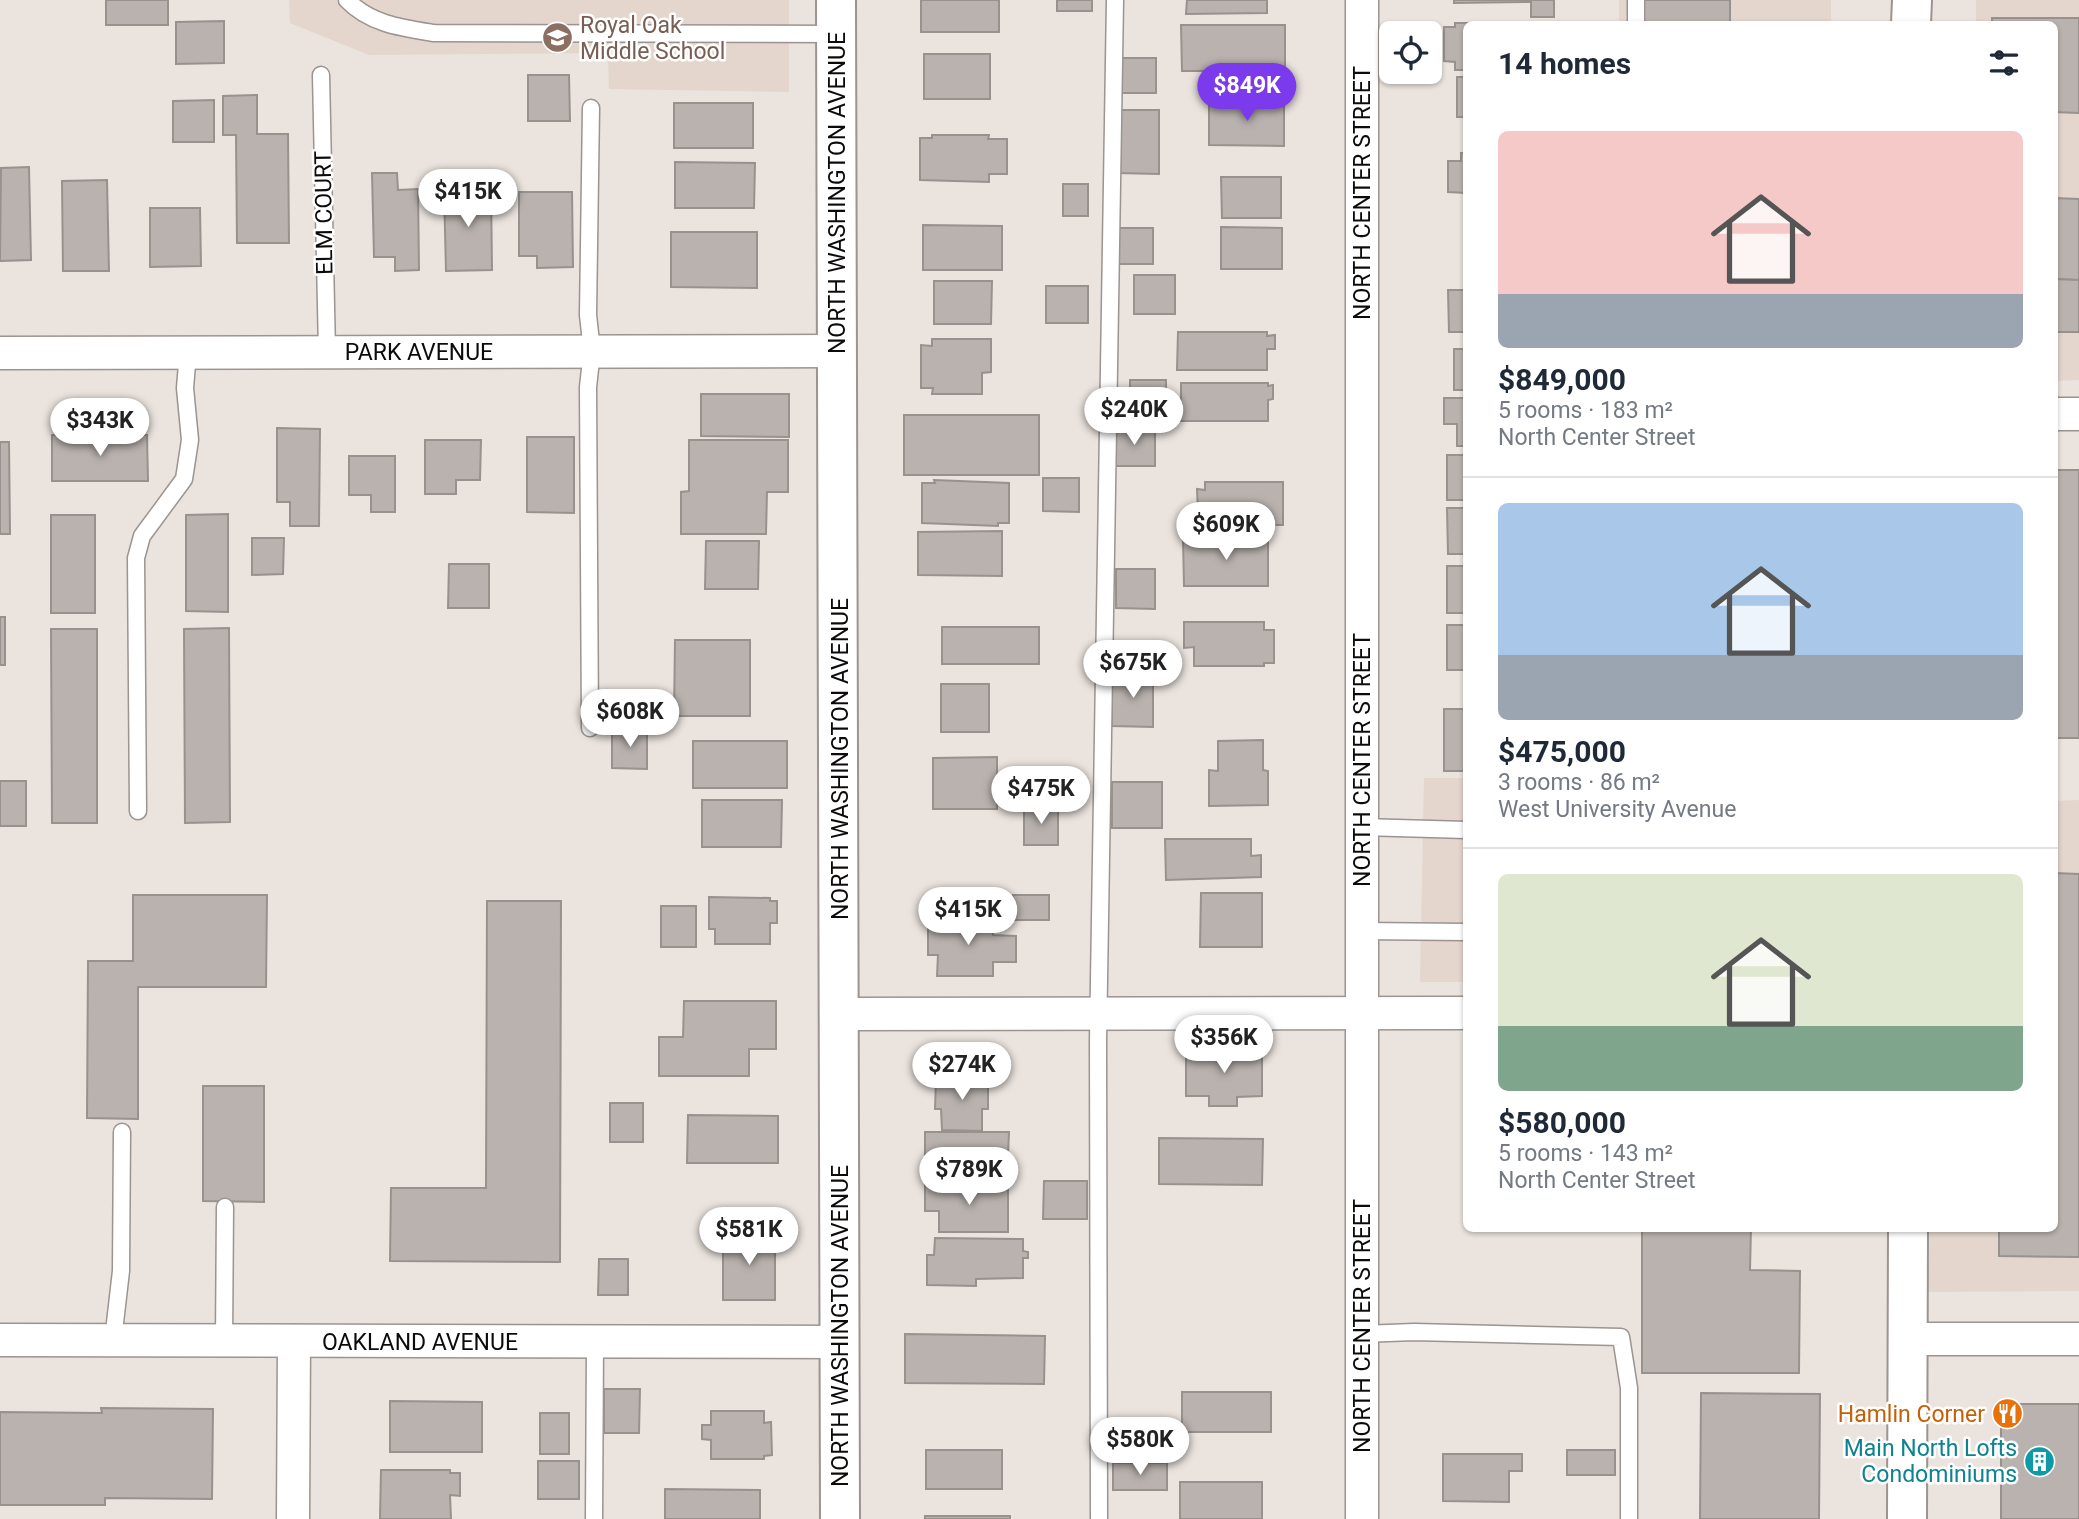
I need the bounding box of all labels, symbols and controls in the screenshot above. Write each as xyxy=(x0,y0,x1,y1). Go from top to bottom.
place label: Royal Oak Middle School xyxy=(580,12,725,65)
school or university icon: Royal Oak Middle School xyxy=(540,21,574,55)
map controls xyxy=(1379,21,1442,84)
button: locate xyxy=(1379,21,1442,84)
street label: NORTH WASHINGTON AVENUE xyxy=(824,32,851,354)
icon: filters xyxy=(1985,44,2023,82)
text: 14 homes xyxy=(1498,46,1631,81)
pin: $849K xyxy=(1198,64,1296,123)
street label: NORTH CENTER STREET xyxy=(1349,66,1376,320)
text: $849K xyxy=(1213,72,1281,99)
street label: ELM COURT xyxy=(309,151,339,275)
pin: $415K xyxy=(419,170,517,229)
icon: home xyxy=(1698,176,1824,302)
text: $415K xyxy=(434,178,502,205)
street label: PARK AVENUE xyxy=(345,339,493,366)
text: $849,000 xyxy=(1498,362,1626,397)
pin: $240K xyxy=(1085,388,1183,447)
text: $240K xyxy=(1100,396,1168,423)
text: 5 rooms · 183 m² xyxy=(1498,397,1673,424)
pin: $343K xyxy=(51,398,149,458)
text: $343K xyxy=(66,407,134,434)
text: North Center Street xyxy=(1498,424,1696,451)
pin: $609K xyxy=(1177,503,1275,562)
text: $609K xyxy=(1192,511,1260,538)
icon: home xyxy=(1698,548,1824,674)
street label: NORTH WASHINGTON AVENUE xyxy=(827,598,854,920)
street label: NORTH CENTER STREET xyxy=(1349,633,1376,887)
pin: $675K xyxy=(1084,640,1182,700)
text: $675K xyxy=(1099,649,1167,676)
pin: $608K xyxy=(581,690,679,749)
text: $608K xyxy=(596,698,664,725)
text: $475,000 xyxy=(1498,734,1626,769)
pin: $475K xyxy=(992,766,1090,826)
text: 3 rooms · 86 m² xyxy=(1498,769,1660,796)
text: $475K xyxy=(1007,775,1075,802)
text: West University Avenue xyxy=(1498,796,1736,823)
pin: $415K xyxy=(919,888,1017,947)
text: $415K xyxy=(934,896,1002,923)
icon: home xyxy=(1698,919,1824,1045)
pin: $356K xyxy=(1175,1016,1273,1075)
text: $356K xyxy=(1190,1024,1258,1051)
pin: $274K xyxy=(913,1042,1011,1102)
text: $274K xyxy=(928,1051,996,1078)
text: $580,000 xyxy=(1498,1105,1626,1140)
text: 5 rooms · 143 m² xyxy=(1498,1140,1673,1167)
pin: $789K xyxy=(920,1148,1018,1207)
text: $789K xyxy=(935,1156,1003,1183)
street label: NORTH WASHINGTON AVENUE xyxy=(827,1165,854,1487)
text: North Center Street xyxy=(1498,1167,1696,1194)
street label: NORTH CENTER STREET xyxy=(1349,1199,1376,1453)
pin: $581K xyxy=(700,1208,798,1267)
text: $581K xyxy=(715,1216,783,1243)
street label: OAKLAND AVENUE xyxy=(322,1329,518,1356)
restaurant icon: Hamlin Corner xyxy=(1991,1397,2025,1431)
place label: Hamlin Corner xyxy=(1838,1401,1985,1428)
pin: $580K xyxy=(1091,1418,1189,1477)
text: $580K xyxy=(1106,1426,1174,1453)
place label: Main North Lofts Condominiums xyxy=(1844,1435,2017,1488)
building icon: Main North Lofts Condominiums xyxy=(2023,1444,2057,1478)

